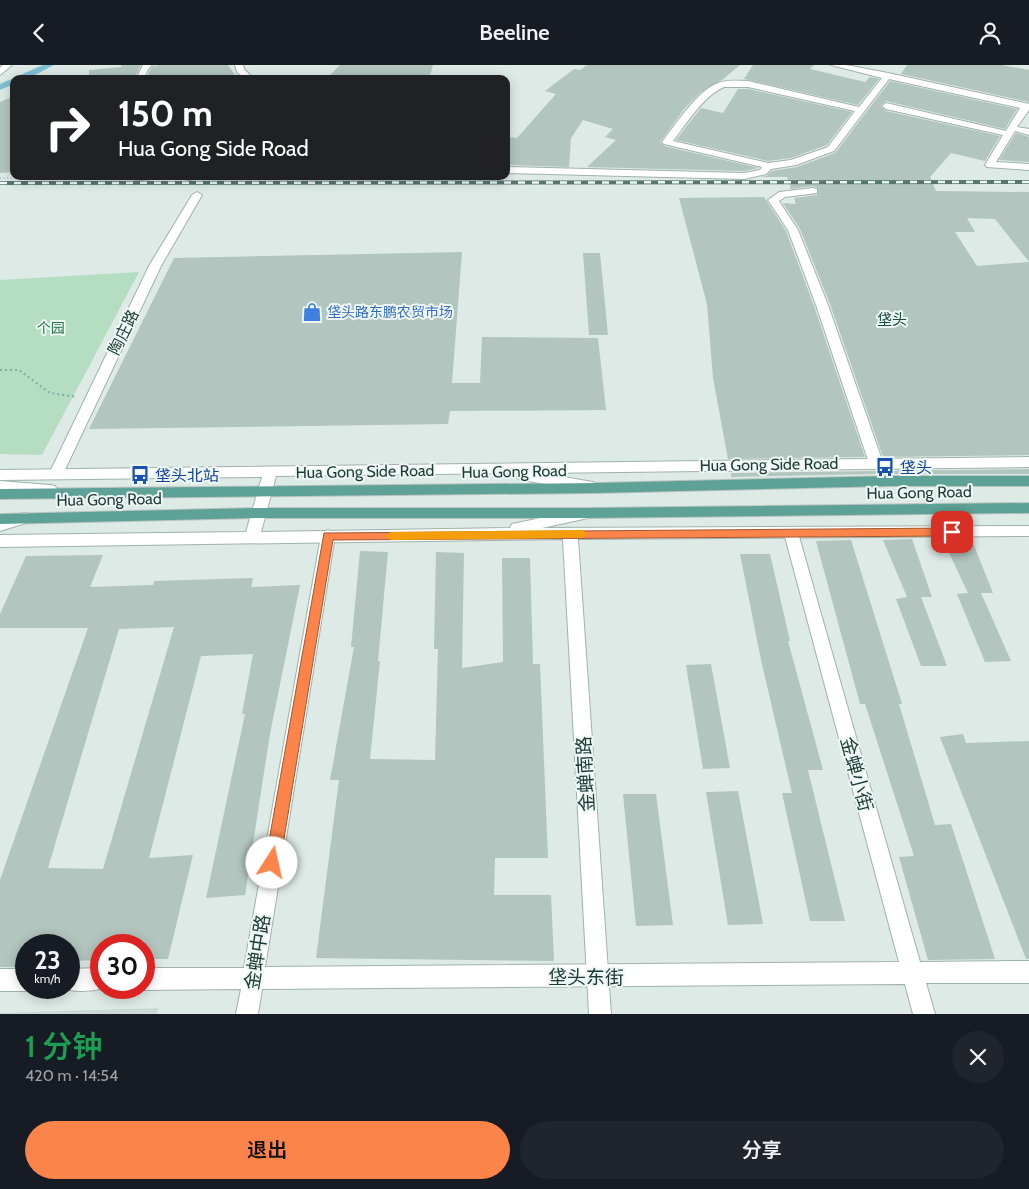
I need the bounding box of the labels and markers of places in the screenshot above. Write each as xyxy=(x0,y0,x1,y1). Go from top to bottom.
shop icon: 垡头路东鹏农贸市场 xyxy=(301,301,323,323)
place label: 垡头路东鹏农贸市场 xyxy=(327,303,453,321)
bus stop icon: 垡头 xyxy=(874,456,896,478)
place label: 垡头 xyxy=(900,458,932,477)
bus stop icon: 垡头北站 xyxy=(129,464,151,486)
place label: 垡头北站 xyxy=(155,466,219,485)
pin xyxy=(931,511,973,553)

